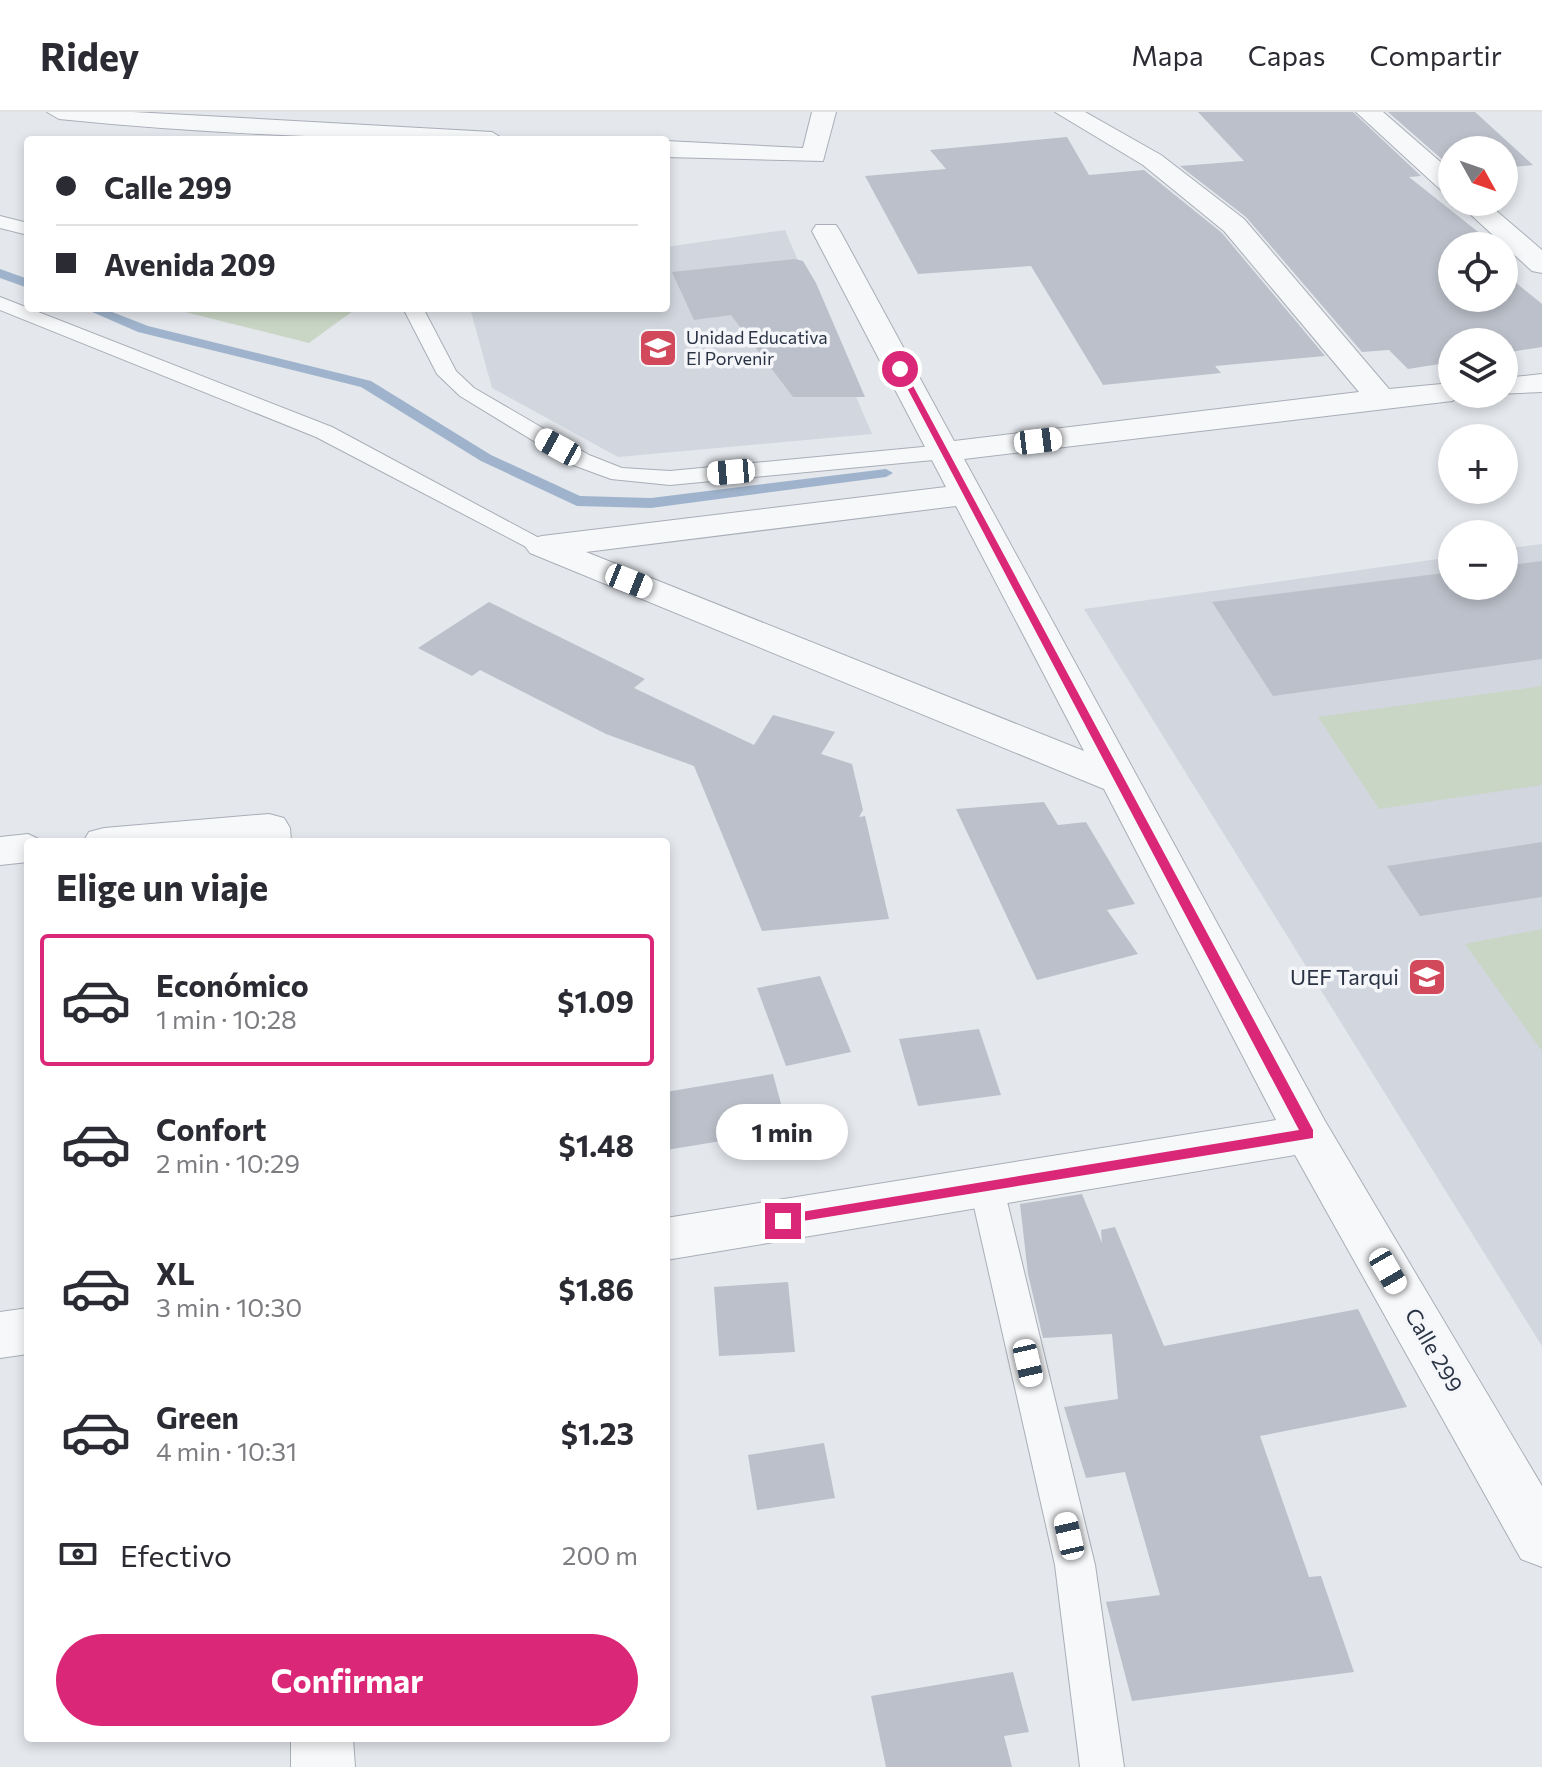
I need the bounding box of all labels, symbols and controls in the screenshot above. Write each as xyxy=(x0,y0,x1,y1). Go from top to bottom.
text: Ridey xyxy=(40,32,139,79)
text: Mapa xyxy=(1131,38,1204,72)
text: Capas xyxy=(1248,38,1325,72)
text: Compartir xyxy=(1369,38,1502,72)
north arrow xyxy=(1438,136,1518,216)
map controls xyxy=(1438,136,1518,600)
text: Calle 299 xyxy=(104,168,232,205)
button: locate xyxy=(1438,232,1518,312)
text: Avenida 209 xyxy=(104,245,276,282)
place label: Unidad Educativa El Porvenir xyxy=(686,326,828,369)
school or university icon: Unidad Educativa El Porvenir xyxy=(637,327,679,369)
button: layers xyxy=(1438,328,1518,408)
route start xyxy=(882,351,918,387)
button: + xyxy=(1438,424,1518,504)
car xyxy=(531,425,585,469)
car xyxy=(1013,426,1063,456)
car xyxy=(706,458,756,486)
button: − xyxy=(1438,520,1518,600)
car xyxy=(602,561,656,601)
text: Elige un viaje xyxy=(56,864,268,908)
school or university icon: UEF Tarqui xyxy=(1406,956,1448,998)
place label: UEF Tarqui xyxy=(1290,963,1399,990)
icon: car xyxy=(60,964,132,1036)
text: Económico xyxy=(156,966,309,1003)
text: $1.09 xyxy=(557,982,634,1019)
text: 1 min · 10:28 xyxy=(156,1003,297,1034)
callout: 1 min xyxy=(717,1105,849,1161)
icon: car xyxy=(60,1108,132,1180)
text: Confort xyxy=(156,1110,267,1147)
text: 1 min xyxy=(751,1116,813,1147)
text: $1.48 xyxy=(559,1126,634,1163)
text: 2 min · 10:29 xyxy=(156,1147,300,1178)
route end xyxy=(765,1203,801,1239)
car xyxy=(1366,1244,1410,1298)
icon: car xyxy=(60,1252,132,1324)
text: XL xyxy=(156,1254,195,1291)
text: $1.86 xyxy=(559,1270,634,1307)
text: 3 min · 10:30 xyxy=(156,1291,302,1322)
street label: Calle 299 xyxy=(1400,1303,1469,1397)
car xyxy=(1011,1337,1045,1389)
icon: car xyxy=(60,1396,132,1468)
text: Green xyxy=(156,1398,239,1435)
text: $1.23 xyxy=(561,1414,634,1451)
text: 4 min · 10:31 xyxy=(156,1435,297,1466)
car xyxy=(1052,1510,1086,1562)
icon: cash xyxy=(56,1532,100,1576)
text: Efectivo xyxy=(120,1536,232,1573)
text: 200 m xyxy=(562,1539,638,1570)
button: Confirmar xyxy=(56,1634,638,1726)

